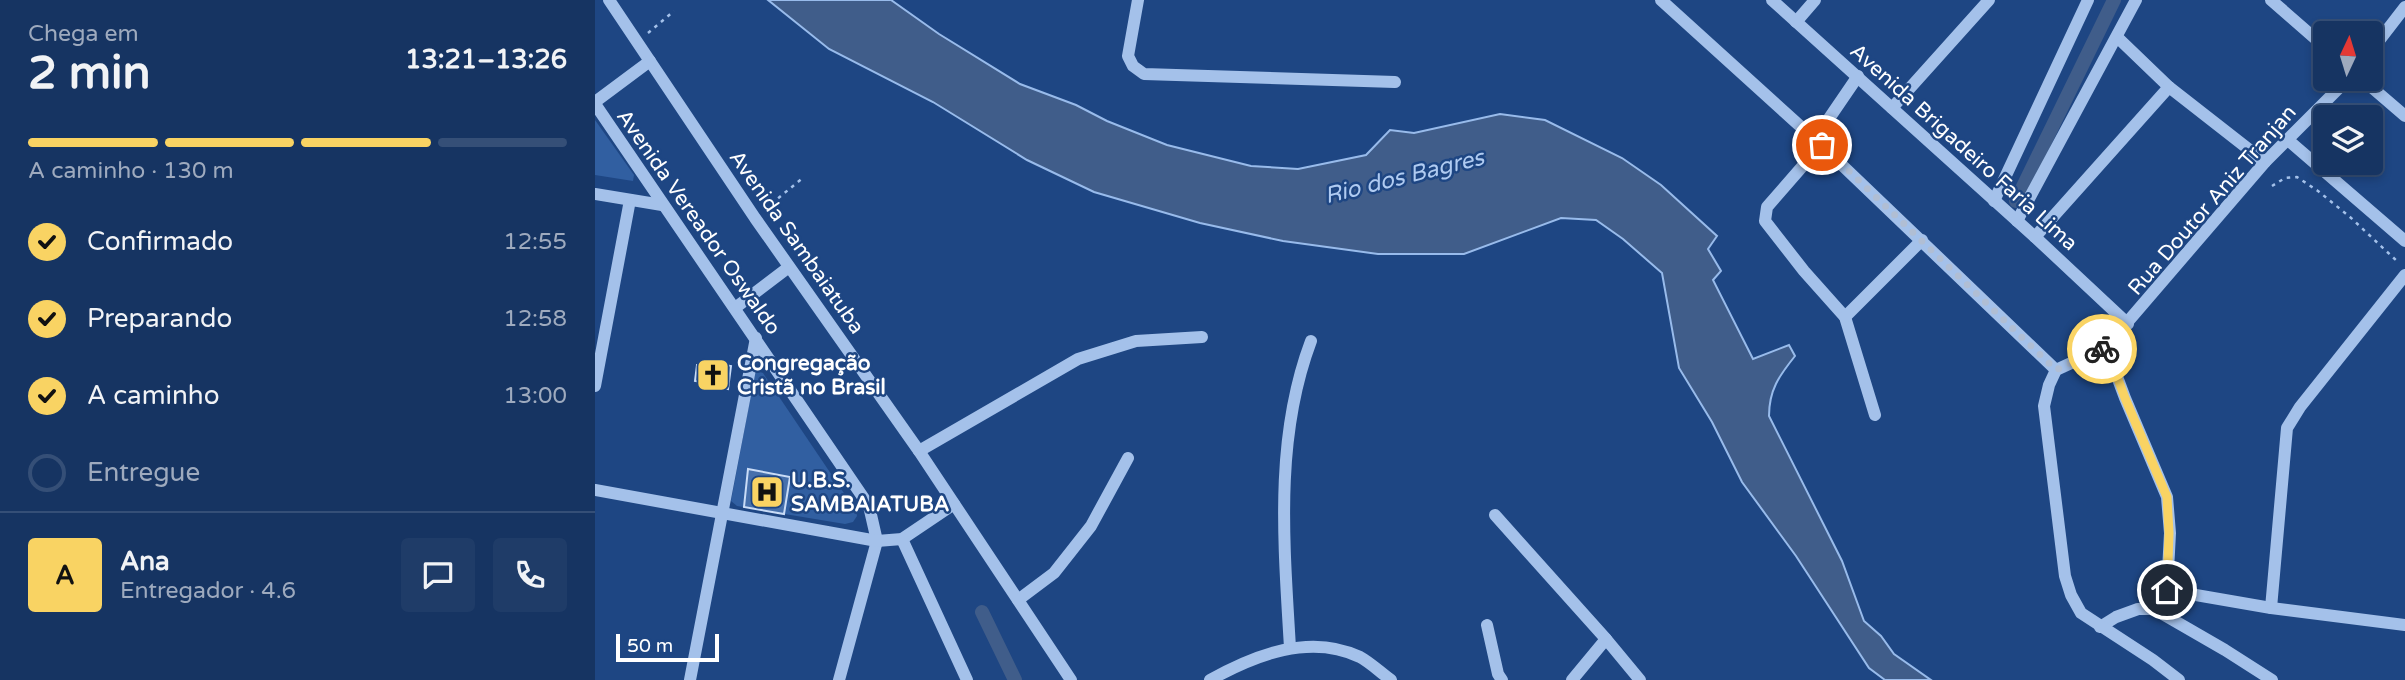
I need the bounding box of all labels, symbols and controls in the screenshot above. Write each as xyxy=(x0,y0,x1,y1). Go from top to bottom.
text: Chega em xyxy=(28,20,139,48)
north arrow xyxy=(2313,21,2383,91)
map controls xyxy=(2313,21,2383,175)
street label: Avenida Brigadeiro Faria Lima xyxy=(1845,39,2082,256)
text: 13:21–13:26 xyxy=(405,44,567,75)
text: 2 min xyxy=(28,46,151,101)
street label: Rua Doutor Aniz Tranjan xyxy=(2123,100,2302,300)
street label: Avenida Vereador Oswaldo xyxy=(611,105,786,340)
button: layers xyxy=(2313,105,2383,175)
pin xyxy=(1792,115,1852,175)
icon: bag xyxy=(1803,126,1841,164)
water label: Rio dos Bagres xyxy=(1322,143,1489,210)
street label: Avenida Sambaiatuba xyxy=(724,146,869,339)
text: A caminho · 130 m xyxy=(28,157,234,185)
icon: check xyxy=(28,223,66,261)
text: Confirmado xyxy=(87,226,233,257)
text: 12:55 xyxy=(503,228,567,256)
icon: check xyxy=(28,300,66,338)
text: Preparando xyxy=(87,303,232,334)
text: 12:58 xyxy=(503,305,567,333)
courier xyxy=(2067,314,2137,384)
icon: bike xyxy=(2083,330,2121,368)
place label: Congregação Cristã no Brasil xyxy=(737,351,886,400)
church icon: Congregação Cristã no Brasil xyxy=(694,356,732,394)
icon: check xyxy=(28,377,66,415)
text: A caminho xyxy=(87,380,219,411)
text: 13:00 xyxy=(503,382,567,410)
text: Entregue xyxy=(87,457,200,488)
place label: U.B.S. SAMBAIATUBA xyxy=(791,468,949,517)
hospital icon: U.B.S. SAMBAIATUBA xyxy=(748,473,786,511)
button: chat xyxy=(401,538,475,612)
button: phone xyxy=(493,538,567,612)
text: Ana xyxy=(120,546,170,577)
text: A xyxy=(55,560,75,591)
pin xyxy=(2137,560,2197,620)
icon: home xyxy=(2148,571,2186,609)
text: Entregador · 4.6 xyxy=(120,577,296,605)
scale bar xyxy=(616,631,719,663)
text: 50 m xyxy=(627,635,673,657)

